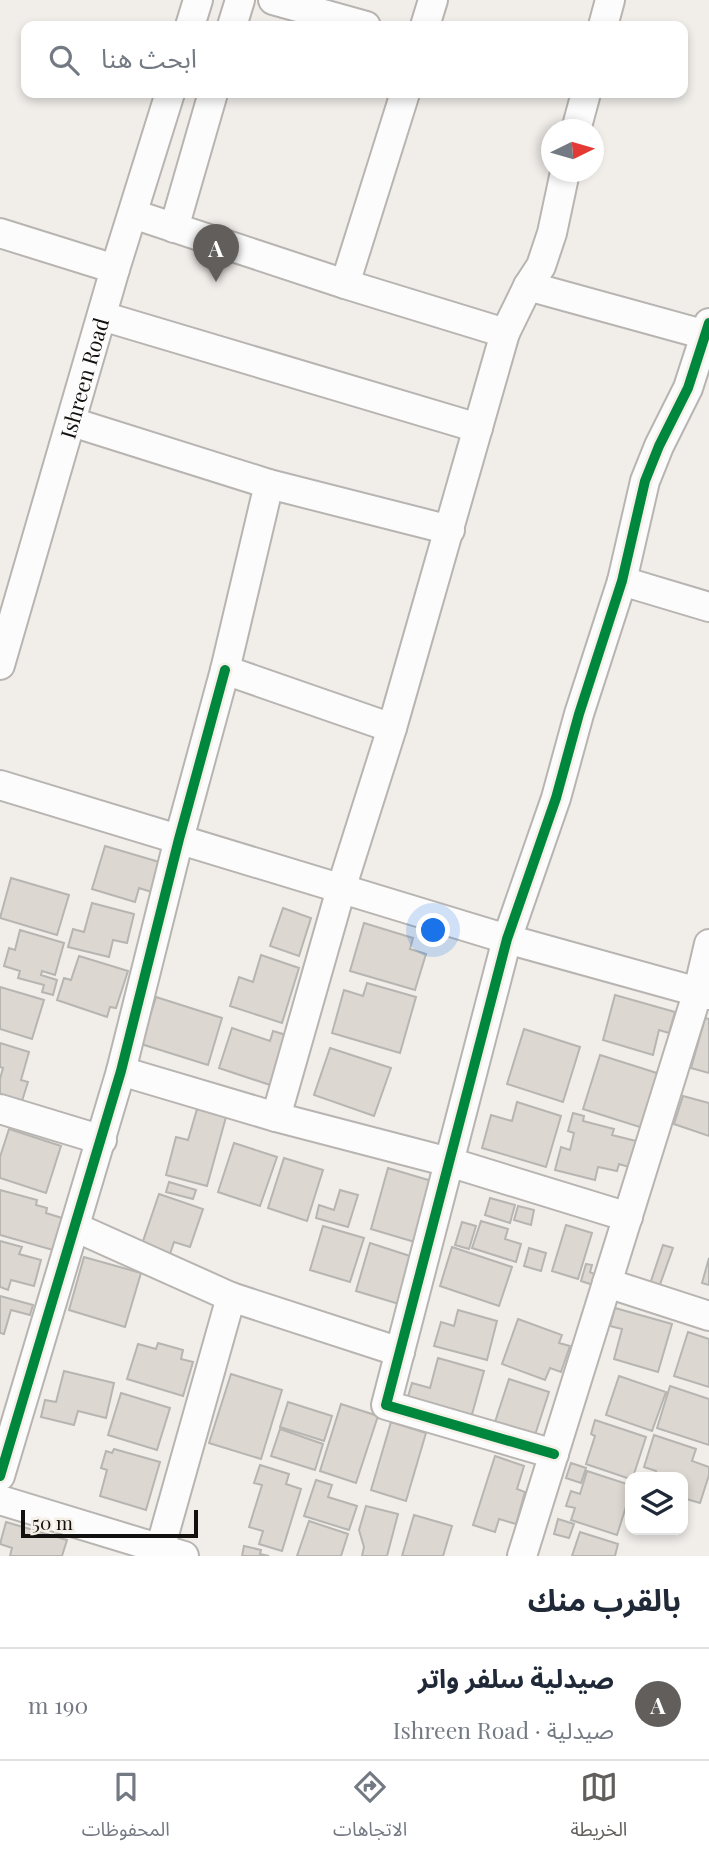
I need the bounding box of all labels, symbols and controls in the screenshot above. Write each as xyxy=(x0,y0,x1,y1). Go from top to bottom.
search box xyxy=(21,21,688,98)
text: ابحث هنا xyxy=(101,40,197,75)
icon: search xyxy=(45,41,83,79)
north arrow xyxy=(541,119,604,182)
pin: A xyxy=(193,224,239,282)
street label: Ishreen Road xyxy=(53,314,114,442)
your location xyxy=(416,913,450,947)
map controls xyxy=(625,1472,688,1535)
button: layers xyxy=(625,1472,688,1535)
scale bar xyxy=(21,1507,198,1539)
text: 50 m xyxy=(32,1509,73,1535)
text: بالقرب منك xyxy=(528,1579,681,1619)
text: صيدلية سلفر واتر xyxy=(418,1660,614,1695)
text: 190 m xyxy=(28,1689,88,1720)
text: A xyxy=(650,1689,666,1720)
text: صيدلية · Ishreen Road xyxy=(393,1714,614,1745)
tab: المحفوظات xyxy=(82,1768,170,1850)
tab: الاتجاهات xyxy=(333,1768,407,1850)
tab: الخريطة xyxy=(570,1768,627,1850)

